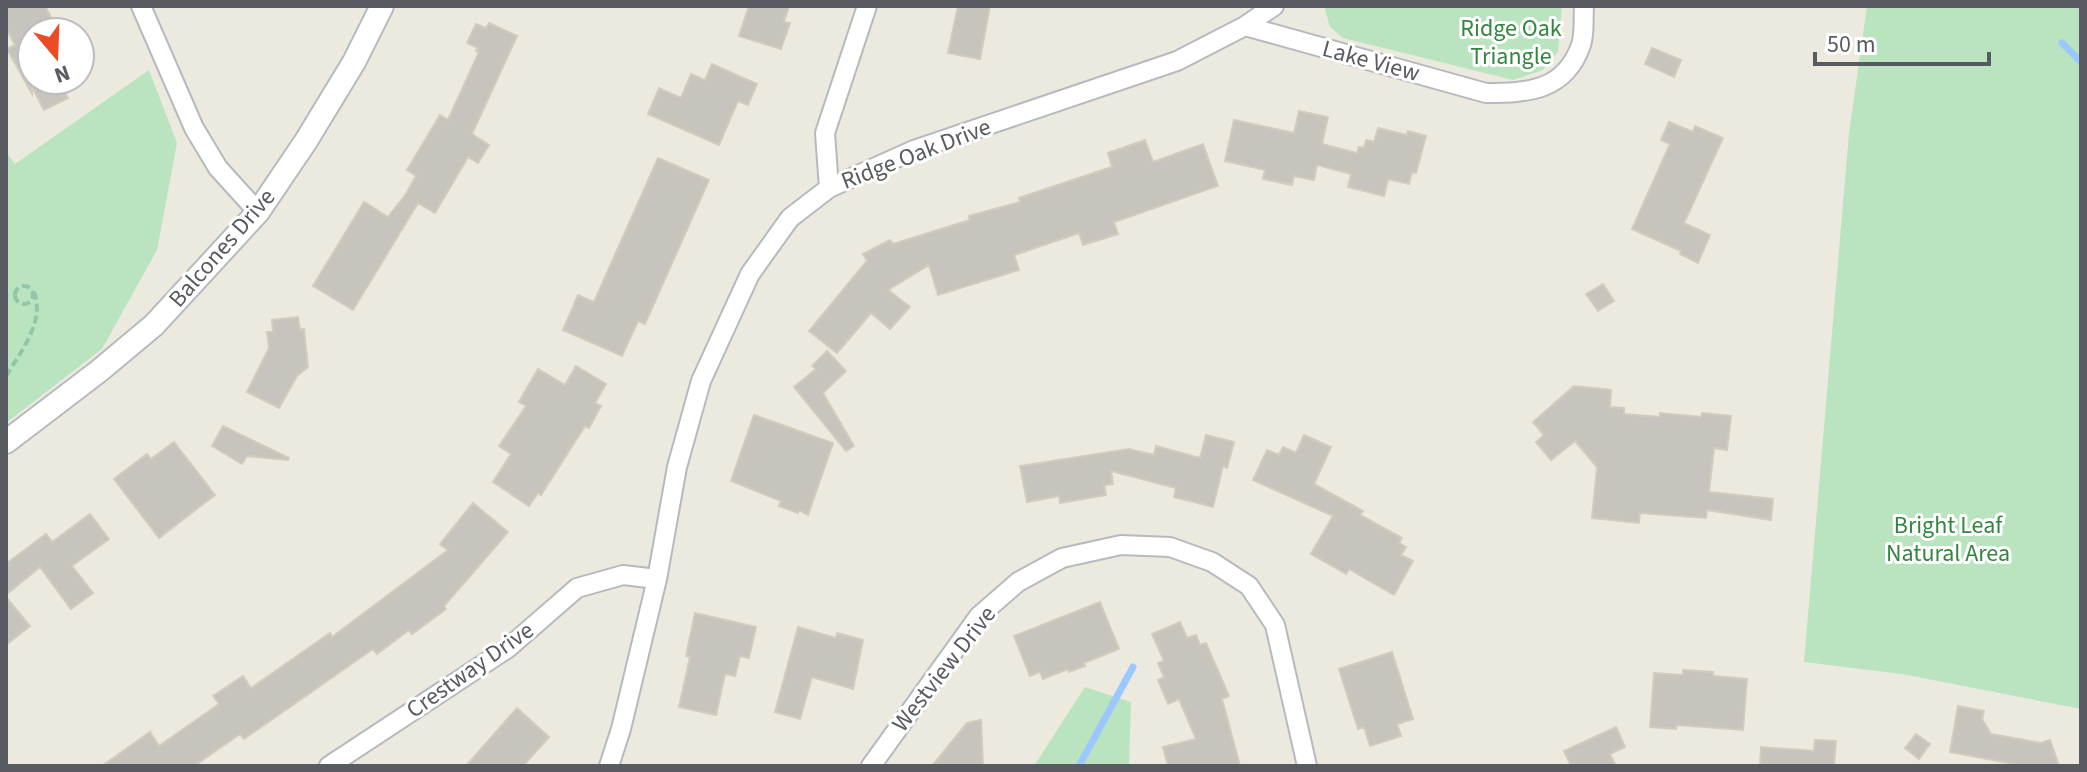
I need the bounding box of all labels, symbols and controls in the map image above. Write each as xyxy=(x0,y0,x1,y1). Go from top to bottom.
park label: Ridge Oak Triangle xyxy=(1460,11,1562,74)
north arrow xyxy=(16,16,96,96)
scale bar xyxy=(1815,16,1989,66)
text: 50 m xyxy=(1827,27,1876,62)
street label: Lake View xyxy=(1318,31,1424,91)
text: N xyxy=(50,56,74,91)
street label: Ridge Oak Drive xyxy=(836,109,996,199)
street label: Balcones Drive xyxy=(160,181,284,315)
park label: Bright Leaf Natural Area xyxy=(1886,508,2010,571)
street label: Westview Drive xyxy=(884,598,1004,740)
street label: Crestway Drive xyxy=(399,613,541,727)

